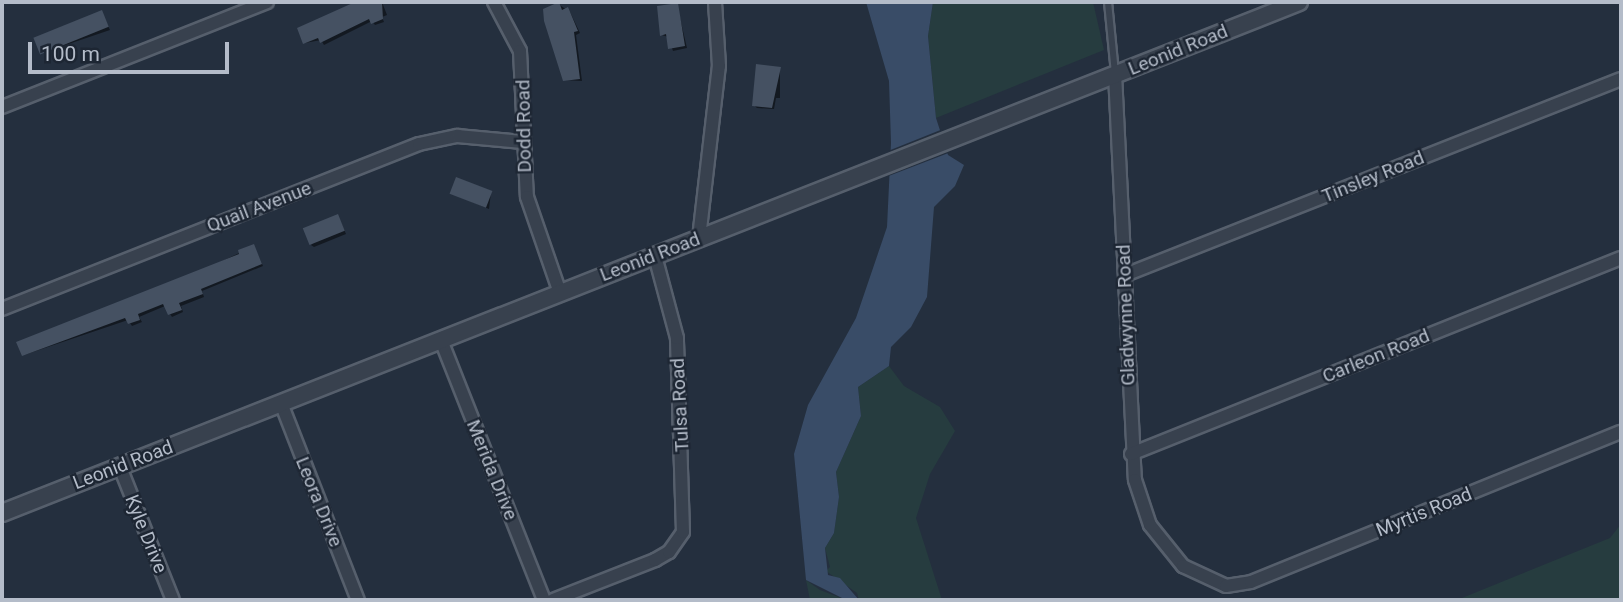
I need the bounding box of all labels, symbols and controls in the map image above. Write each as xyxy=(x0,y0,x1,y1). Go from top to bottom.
street label: Leonid Road xyxy=(1125,20,1231,80)
scale bar xyxy=(32,28,233,72)
text: 100 m xyxy=(41,42,100,66)
street label: Dodd Road xyxy=(512,79,536,173)
street label: Tinsley Road xyxy=(1319,146,1427,208)
street label: Quail Avenue xyxy=(204,177,314,237)
street label: Leonid Road xyxy=(597,227,703,287)
street label: Gladwynne Road xyxy=(1112,244,1140,386)
street label: Carleon Road xyxy=(1319,324,1433,388)
street label: Tulsa Road xyxy=(666,357,694,453)
street label: Merida Drive xyxy=(462,417,522,523)
street label: Leonid Road xyxy=(70,435,176,495)
street label: Leora Drive xyxy=(291,454,347,550)
street label: Myrtis Road xyxy=(1373,482,1475,542)
street label: Kyle Drive xyxy=(120,491,172,577)

